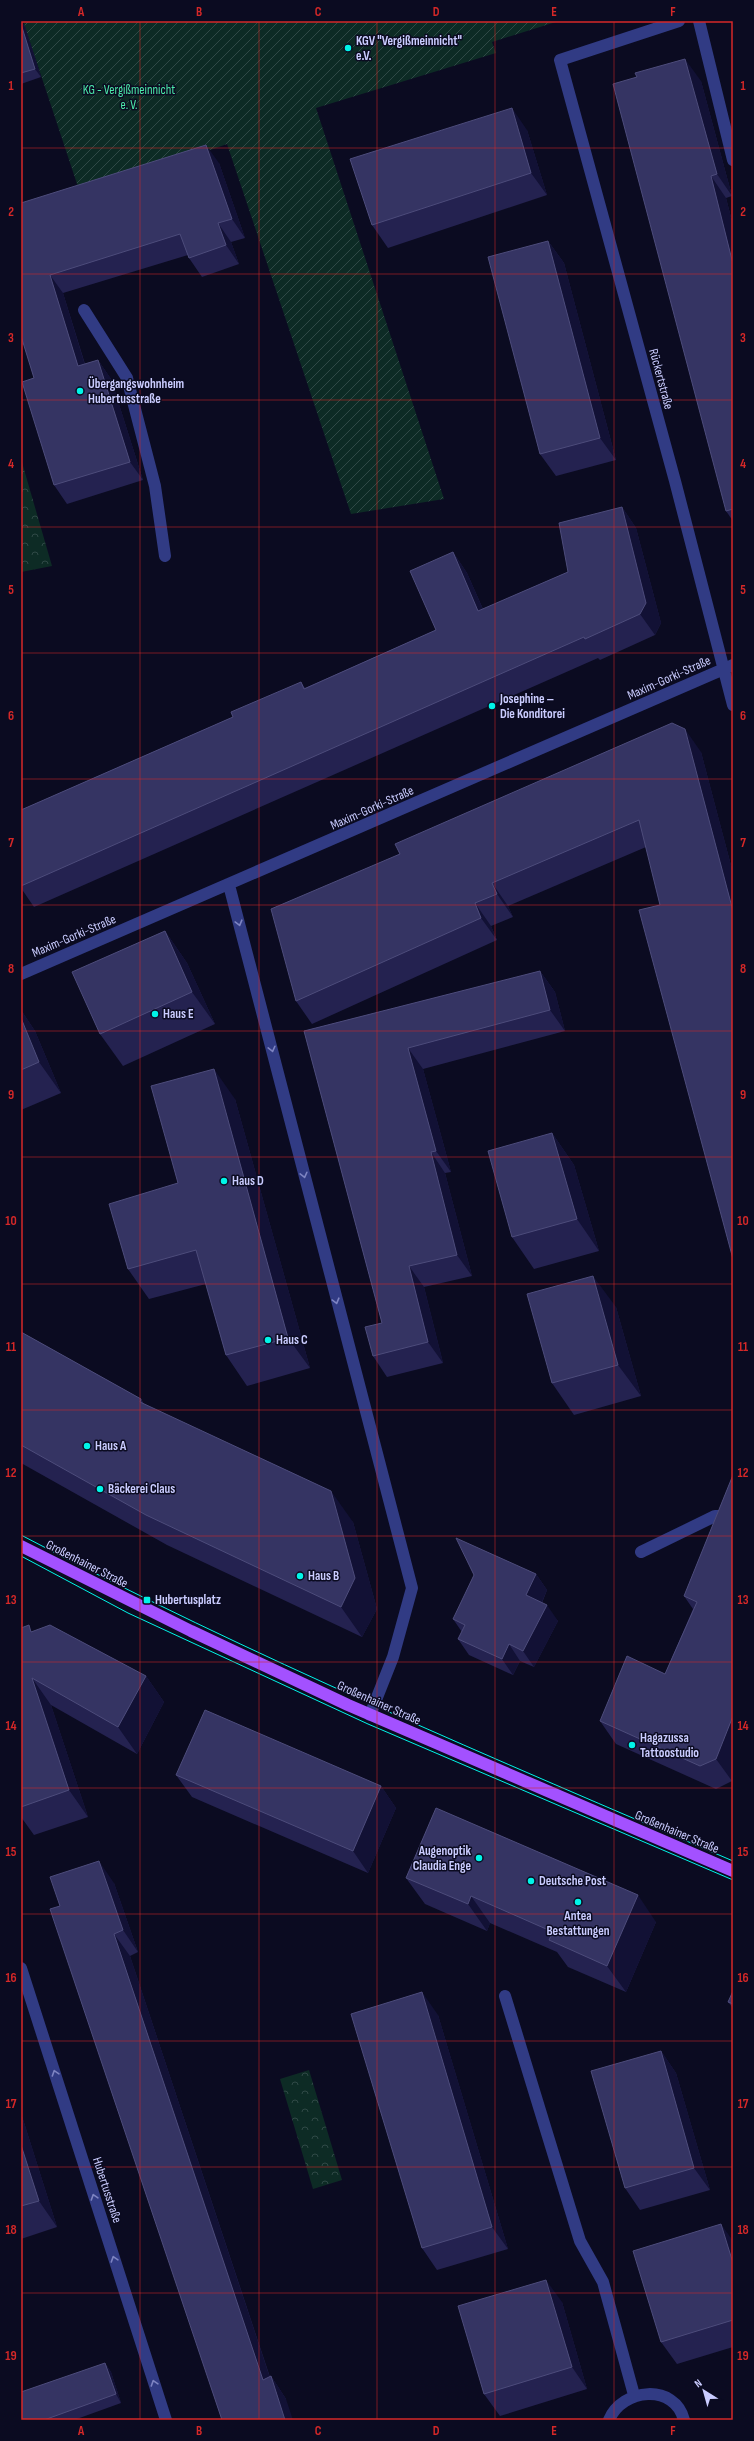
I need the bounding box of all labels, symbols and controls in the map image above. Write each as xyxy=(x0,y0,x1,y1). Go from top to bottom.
text: A xyxy=(77,4,85,20)
text: B xyxy=(196,4,202,20)
text: C xyxy=(315,4,322,20)
text: D xyxy=(433,4,440,20)
text: E xyxy=(551,4,557,20)
text: F xyxy=(670,4,676,20)
place label: KGV "Vergißmeinnicht" e.V. xyxy=(356,33,462,64)
marker: KGV "Vergißmeinnicht" e.V. xyxy=(343,43,353,53)
text: 1 xyxy=(8,78,14,94)
text: 1 xyxy=(740,78,746,94)
park label: KG - Vergißmeinnicht e. V. xyxy=(83,82,175,113)
text: 2 xyxy=(8,204,14,220)
text: 2 xyxy=(740,204,746,220)
text: 3 xyxy=(8,330,14,346)
text: 3 xyxy=(740,330,746,346)
street label: Rückertstraße xyxy=(645,347,677,411)
place label: Übergangswohnheim Hubertusstraße xyxy=(88,376,185,407)
marker: Übergangswohnheim Hubertusstraße xyxy=(75,386,85,396)
text: 4 xyxy=(8,456,14,472)
text: 4 xyxy=(740,456,746,472)
text: 5 xyxy=(8,582,14,598)
text: 5 xyxy=(740,582,746,598)
street label: Maxim-Gorki-Straße xyxy=(625,652,713,704)
place label: Josephine – Die Konditorei xyxy=(499,691,565,722)
marker: Josephine – Die Konditorei xyxy=(487,701,497,711)
text: 6 xyxy=(8,708,14,724)
text: 6 xyxy=(740,708,746,724)
street label: Maxim-Gorki-Straße xyxy=(328,782,416,834)
text: 7 xyxy=(8,835,14,851)
text: 7 xyxy=(740,835,746,851)
street label: Maxim-Gorki-Straße xyxy=(30,911,118,961)
one-way arrow xyxy=(234,919,243,926)
text: 8 xyxy=(8,961,14,977)
text: 8 xyxy=(740,961,746,977)
place label: Haus E xyxy=(163,1006,194,1022)
marker: Haus E xyxy=(150,1009,160,1019)
one-way arrow xyxy=(267,1045,276,1052)
text: 9 xyxy=(8,1087,14,1103)
text: 9 xyxy=(740,1087,746,1103)
one-way arrow xyxy=(299,1172,307,1178)
place label: Haus D xyxy=(232,1173,264,1189)
marker: Haus D xyxy=(219,1176,229,1186)
text: 10 xyxy=(5,1213,17,1229)
text: 10 xyxy=(737,1213,749,1229)
one-way arrow xyxy=(332,1297,340,1304)
place label: Haus C xyxy=(276,1332,308,1348)
marker: Haus C xyxy=(263,1335,273,1345)
text: 11 xyxy=(6,1339,16,1355)
text: 11 xyxy=(738,1339,748,1355)
place label: Haus A xyxy=(95,1438,127,1454)
marker: Haus A xyxy=(82,1441,92,1451)
text: 12 xyxy=(6,1465,17,1481)
text: 12 xyxy=(738,1465,749,1481)
place label: Bäckerei Claus xyxy=(108,1481,175,1497)
marker: Bäckerei Claus xyxy=(95,1484,105,1494)
street label: Großenhainer Straße xyxy=(43,1536,131,1592)
place label: Haus B xyxy=(308,1568,339,1584)
marker: Haus B xyxy=(295,1571,305,1581)
text: 13 xyxy=(6,1592,17,1608)
place label: Hubertusplatz xyxy=(155,1592,221,1608)
text: 13 xyxy=(738,1592,749,1608)
marker: Hubertusplatz xyxy=(142,1595,152,1605)
street label: Großenhainer Straße xyxy=(335,1677,423,1729)
text: 14 xyxy=(5,1718,17,1734)
text: 14 xyxy=(737,1718,749,1734)
place label: Hagazussa Tattoostudio xyxy=(640,1730,699,1761)
marker: Hagazussa Tattoostudio xyxy=(627,1740,637,1750)
street label: Großenhainer Straße xyxy=(632,1807,722,1857)
place label: Augenoptik Claudia Enge xyxy=(413,1843,472,1874)
text: 15 xyxy=(6,1844,17,1860)
text: 15 xyxy=(738,1844,749,1860)
marker: Augenoptik Claudia Enge xyxy=(474,1853,484,1863)
place label: Deutsche Post xyxy=(539,1873,607,1889)
marker: Deutsche Post xyxy=(526,1876,536,1886)
marker: Antea Bestattungen xyxy=(573,1897,583,1907)
place label: Antea Bestattungen xyxy=(546,1908,610,1939)
text: 16 xyxy=(5,1970,17,1986)
text: 16 xyxy=(737,1970,749,1986)
one-way arrow xyxy=(51,2069,59,2076)
text: 17 xyxy=(6,2096,17,2112)
text: 17 xyxy=(738,2096,749,2112)
street label: Hubertusstraße xyxy=(89,2155,125,2225)
one-way arrow xyxy=(90,2193,99,2200)
text: 18 xyxy=(5,2222,17,2238)
text: 18 xyxy=(737,2222,749,2238)
one-way arrow xyxy=(111,2256,119,2263)
text: 19 xyxy=(5,2348,17,2364)
text: 19 xyxy=(737,2348,749,2364)
north arrow xyxy=(684,2371,724,2411)
text: N xyxy=(692,2376,705,2390)
one-way arrow xyxy=(150,2380,159,2387)
text: A xyxy=(77,2423,85,2439)
text: B xyxy=(196,2423,202,2439)
text: C xyxy=(315,2423,322,2439)
text: D xyxy=(433,2423,440,2439)
text: E xyxy=(551,2423,557,2439)
text: F xyxy=(670,2423,676,2439)

